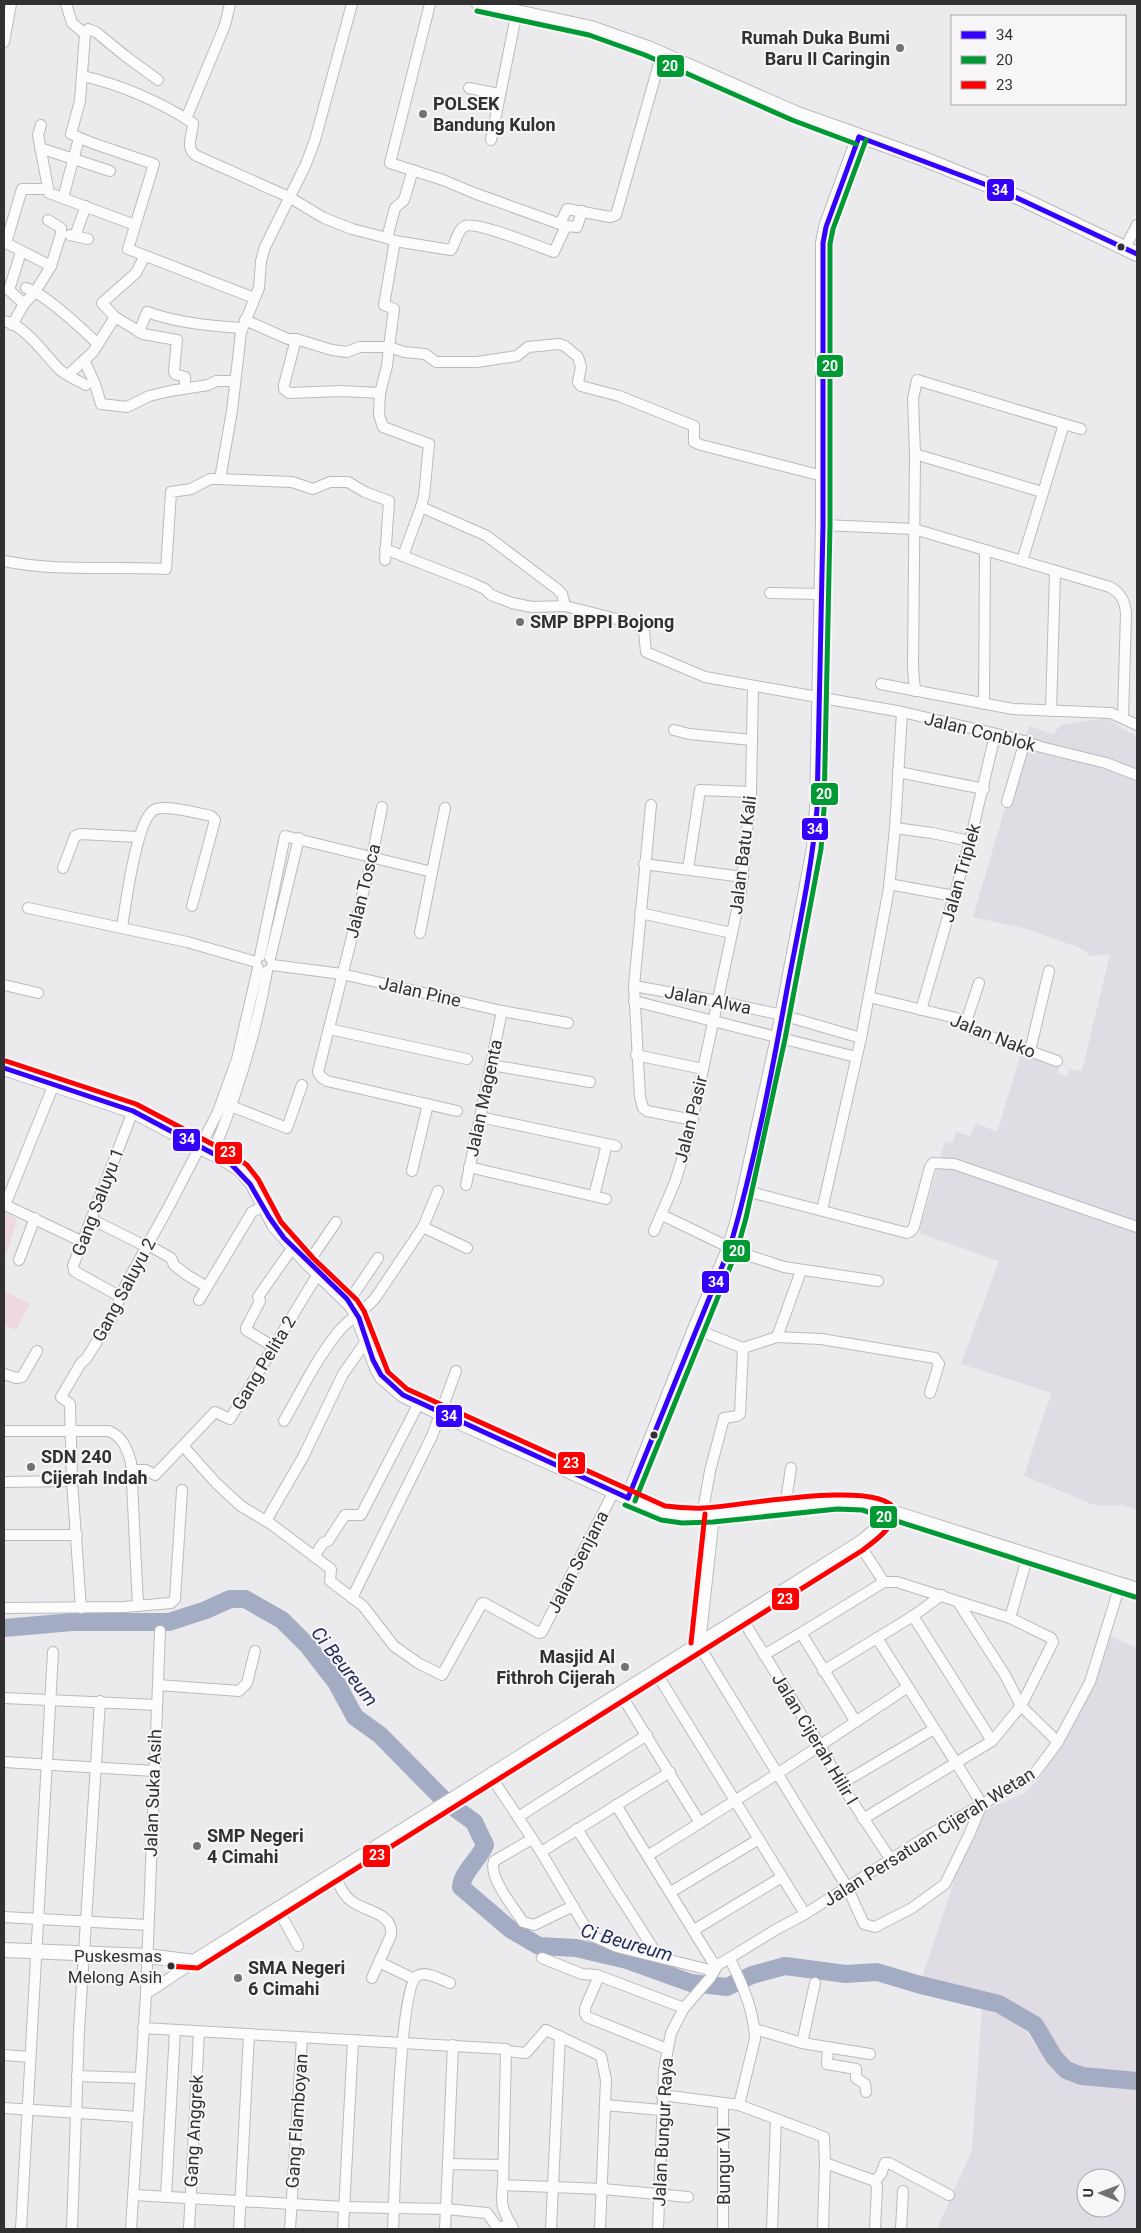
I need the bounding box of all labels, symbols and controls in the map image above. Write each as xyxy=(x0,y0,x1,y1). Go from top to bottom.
legend xyxy=(951,15,1126,105)
text: 34 xyxy=(996,26,1013,44)
place label: Rumah Duka Bumi Baru II Caringin xyxy=(741,27,890,69)
marker: Rumah Duka Bumi Baru II Caringin xyxy=(894,42,906,54)
text: 20 xyxy=(996,51,1013,69)
line badge: 20 xyxy=(656,54,685,78)
text: 20 xyxy=(662,58,678,74)
text: 23 xyxy=(996,76,1013,94)
place label: POLSEK Bandung Kulon xyxy=(433,93,556,135)
marker: POLSEK Bandung Kulon xyxy=(417,108,429,120)
line badge: 34 xyxy=(986,178,1015,202)
text: 34 xyxy=(992,182,1008,198)
unlabelled marker xyxy=(1116,242,1126,252)
line badge: 20 xyxy=(816,354,844,378)
text: 20 xyxy=(822,358,838,374)
place label: SMP BPPI Bojong xyxy=(530,611,674,632)
marker: SMP BPPI Bojong xyxy=(514,616,526,628)
street label: Jalan Conblok xyxy=(922,708,1039,756)
line badge: 20 xyxy=(810,782,839,806)
text: 20 xyxy=(816,786,832,802)
street label: Jalan Batu Kali xyxy=(725,794,760,915)
line badge: 34 xyxy=(801,817,829,841)
street label: Jalan Triplek xyxy=(936,820,985,925)
text: 34 xyxy=(807,821,823,837)
street label: Jalan Tosca xyxy=(341,841,384,940)
street label: Jalan Pine xyxy=(377,972,463,1011)
street label: Jalan Alwa xyxy=(663,981,753,1018)
street label: Jalan Nako xyxy=(947,1009,1039,1062)
street label: Jalan Magenta xyxy=(461,1037,506,1158)
street label: Jalan Pasir xyxy=(670,1073,711,1165)
line badge: 34 xyxy=(172,1128,201,1152)
text: 34 xyxy=(179,1131,195,1147)
line badge: 23 xyxy=(214,1141,243,1165)
text: 23 xyxy=(220,1144,236,1160)
street label: Gang Saluyu 1 xyxy=(67,1145,128,1259)
street label: Gang Saluyu 2 xyxy=(87,1234,160,1345)
line badge: 20 xyxy=(722,1239,751,1263)
text: 20 xyxy=(729,1243,745,1259)
line badge: 34 xyxy=(701,1270,730,1294)
text: 34 xyxy=(708,1274,724,1290)
street label: Gang Pelita 2 xyxy=(227,1312,300,1414)
line badge: 34 xyxy=(435,1404,463,1428)
text: 34 xyxy=(441,1408,457,1424)
unlabelled marker xyxy=(649,1430,659,1440)
place label: SDN 240 Cijerah Indah xyxy=(41,1446,148,1488)
line badge: 23 xyxy=(557,1451,586,1475)
text: 23 xyxy=(563,1455,579,1471)
marker: SDN 240 Cijerah Indah xyxy=(25,1461,37,1473)
line badge: 20 xyxy=(869,1505,898,1529)
street label: Jalan Senjana xyxy=(543,1507,612,1617)
text: 20 xyxy=(876,1509,892,1525)
line badge: 23 xyxy=(771,1587,800,1611)
text: 23 xyxy=(777,1591,793,1607)
water label: Ci Beureum xyxy=(306,1622,383,1711)
place label: Masjid Al Fithroh Cijerah xyxy=(496,1646,615,1688)
marker: Masjid Al Fithroh Cijerah xyxy=(619,1661,631,1673)
street label: Jalan Cijerah Hilir I xyxy=(768,1669,863,1808)
street label: Jalan Suka Asih xyxy=(140,1729,165,1857)
street label: Jalan Persatuan Cijerah Wetan xyxy=(819,1763,1038,1910)
place label: SMP Negeri 4 Cimahi xyxy=(207,1825,304,1867)
marker: SMP Negeri 4 Cimahi xyxy=(191,1840,203,1852)
line badge: 23 xyxy=(362,1844,391,1868)
text: 23 xyxy=(369,1847,385,1863)
water label: Ci Beureum xyxy=(578,1918,676,1967)
place label: Puskesmas Melong Asih xyxy=(68,1946,162,1987)
place label: SMA Negeri 6 Cimahi xyxy=(248,1957,345,1999)
marker: Puskesmas Melong Asih xyxy=(166,1961,176,1971)
marker: SMA Negeri 6 Cimahi xyxy=(232,1972,244,1984)
street label: Gang Flamboyan xyxy=(281,2053,312,2189)
street label: Jalan Bungur Raya xyxy=(648,2057,677,2207)
street label: Gang Anggrek xyxy=(180,2073,207,2188)
street label: Bungur VI xyxy=(713,2127,734,2205)
north arrow xyxy=(1076,2168,1126,2218)
text: U xyxy=(1080,2188,1096,2198)

